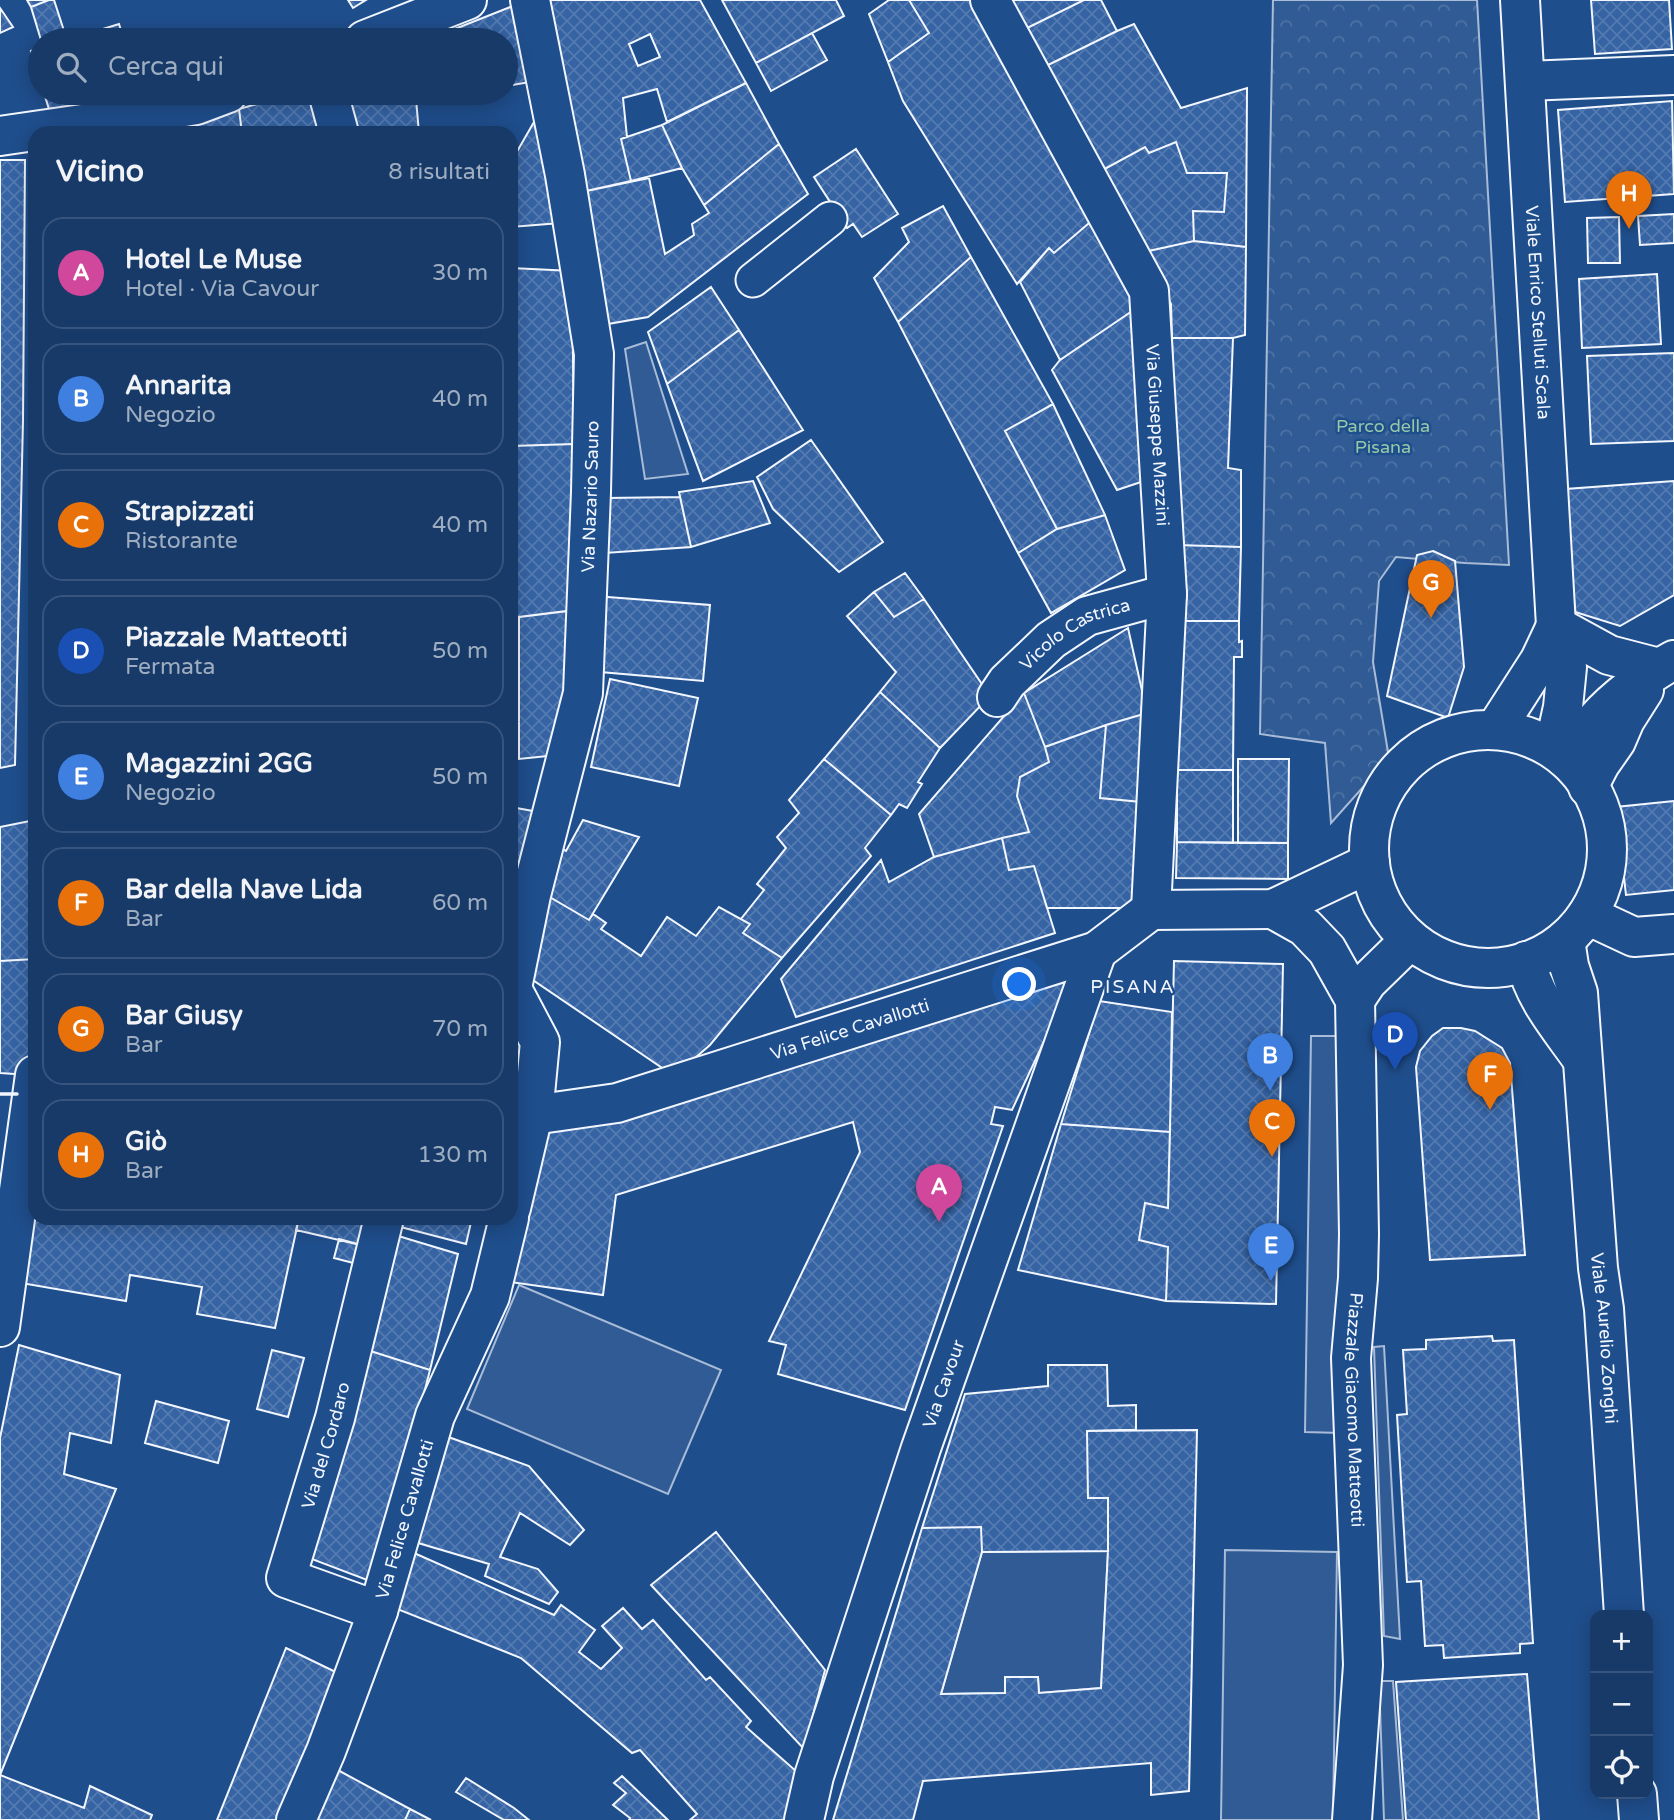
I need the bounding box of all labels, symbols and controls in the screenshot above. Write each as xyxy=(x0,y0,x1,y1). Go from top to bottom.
search box xyxy=(28,28,518,105)
icon: search xyxy=(52,48,90,86)
text: Cerca qui xyxy=(108,51,224,82)
text: Vicino xyxy=(56,153,144,190)
text: 8 risultati xyxy=(388,158,490,186)
pin: H xyxy=(1606,171,1652,229)
street label: Viale Enrico Stelluti Scala xyxy=(1521,205,1555,420)
text: Hotel Le Muse xyxy=(125,244,302,275)
text: A xyxy=(72,259,90,287)
text: 30 m xyxy=(432,259,488,287)
text: Hotel · Via Cavour xyxy=(125,275,319,303)
street label: Via Giuseppe Mazzini xyxy=(1141,343,1174,527)
text: Annarita xyxy=(125,370,232,401)
text: B xyxy=(73,385,89,413)
text: 40 m xyxy=(432,385,488,413)
text: Negozio xyxy=(125,401,216,429)
park label: Parco della Pisana xyxy=(1336,415,1430,458)
street label: Via Nazario Sauro xyxy=(577,420,604,573)
text: Strapizzati xyxy=(125,496,254,527)
text: C xyxy=(73,511,89,539)
text: 40 m xyxy=(432,511,488,539)
text: Ristorante xyxy=(125,527,238,555)
pin: G xyxy=(1408,560,1454,618)
street label: Vicolo Castrica xyxy=(1015,594,1133,675)
text: Piazzale Matteotti xyxy=(125,622,348,653)
text: D xyxy=(72,637,90,665)
text: 50 m xyxy=(432,637,488,665)
text: Fermata xyxy=(125,653,215,681)
text: Magazzini 2GG xyxy=(125,748,313,779)
text: E xyxy=(74,763,88,791)
text: 50 m xyxy=(432,763,488,791)
text: Negozio xyxy=(125,779,216,807)
text: Bar della Nave Lida xyxy=(125,874,363,905)
text: F xyxy=(74,889,88,917)
text: 60 m xyxy=(432,889,488,917)
text: Bar xyxy=(125,905,163,933)
your location xyxy=(1002,967,1036,1001)
district label: PISANA xyxy=(1090,976,1176,998)
street label: Via Felice Cavallotti xyxy=(768,994,932,1065)
text: Bar Giusy xyxy=(125,1000,243,1031)
pin: D xyxy=(1372,1012,1418,1070)
text: G xyxy=(72,1015,90,1043)
text: 70 m xyxy=(432,1015,488,1043)
text: Bar xyxy=(125,1031,163,1059)
pin: B xyxy=(1247,1033,1293,1091)
pin: F xyxy=(1467,1052,1513,1110)
pin: C xyxy=(1249,1099,1295,1157)
text: Giò xyxy=(125,1126,167,1157)
text: H xyxy=(72,1141,90,1169)
text: 130 m xyxy=(418,1141,488,1169)
text: Bar xyxy=(125,1157,163,1185)
pin: A xyxy=(916,1164,962,1222)
pin: E xyxy=(1248,1223,1294,1281)
street label: Viale Aurelio Zonghi xyxy=(1586,1252,1622,1425)
street label: Piazzale Giacomo Matteotti xyxy=(1340,1291,1369,1528)
street label: Via Cavour xyxy=(918,1337,969,1431)
street label: Via del Cordaro xyxy=(297,1380,354,1512)
street label: Via Felice Cavallotti xyxy=(371,1437,439,1602)
map controls xyxy=(1590,1610,1653,1799)
button: + xyxy=(1590,1610,1653,1673)
button: − xyxy=(1590,1673,1653,1736)
button: locate xyxy=(1590,1736,1653,1799)

